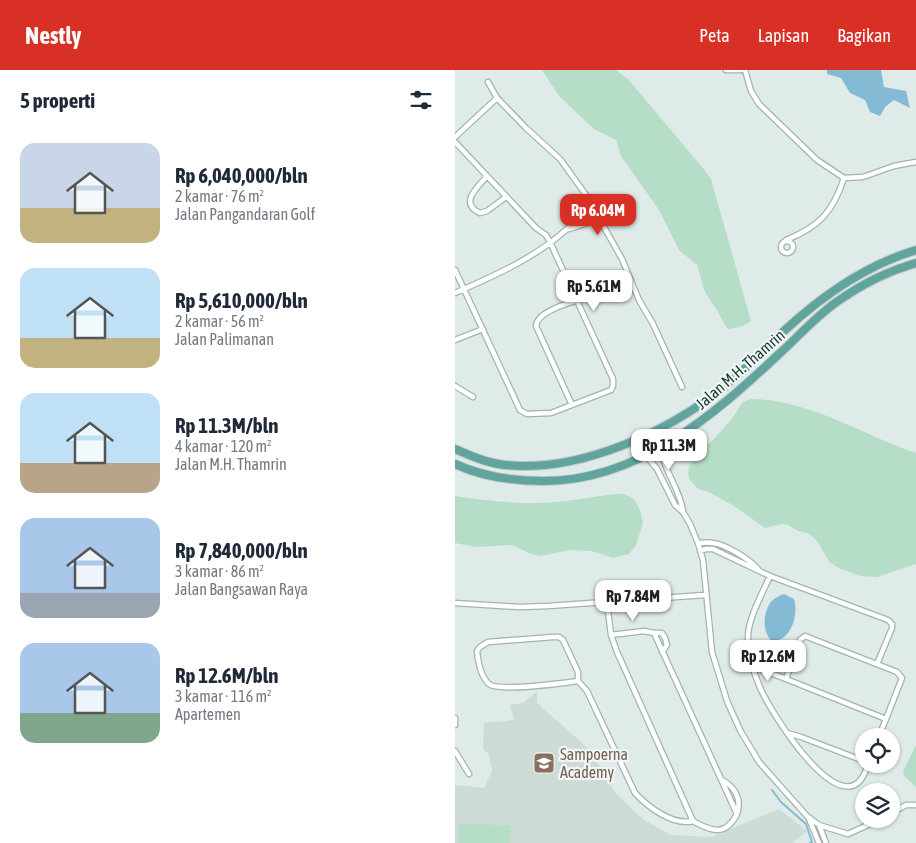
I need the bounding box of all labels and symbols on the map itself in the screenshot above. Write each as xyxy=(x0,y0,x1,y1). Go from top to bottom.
pin: Rp 6.04M xyxy=(546,194,650,236)
pin: Rp 5.61M xyxy=(542,270,646,312)
street label: Jalan M.H. Thamrin xyxy=(692,326,788,412)
pin: Rp 11.3M xyxy=(617,428,721,471)
pin: Rp 7.84M xyxy=(581,580,685,622)
pin: Rp 12.6M xyxy=(716,640,820,682)
place label: Sampoerna Academy xyxy=(560,745,628,782)
school or university icon: Sampoerna Academy xyxy=(532,751,556,775)

